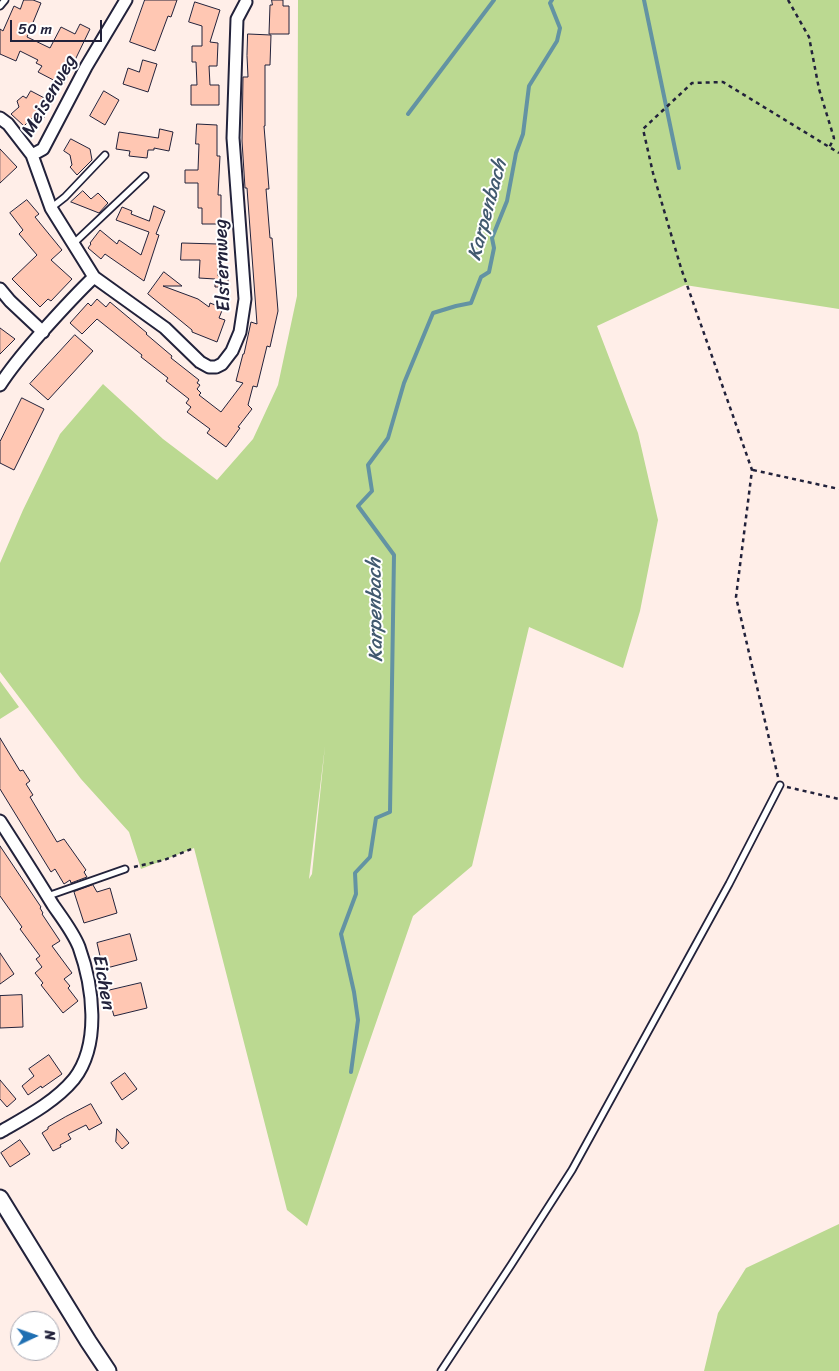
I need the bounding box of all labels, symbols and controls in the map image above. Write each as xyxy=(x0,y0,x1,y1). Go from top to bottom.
scale bar xyxy=(12,10,105,42)
text: 50 m xyxy=(18,16,52,42)
street label: Meisenweg xyxy=(17,51,83,141)
water label: Karpenbach xyxy=(463,157,513,263)
street label: Elsternweg xyxy=(210,218,236,312)
water label: Karpenbach xyxy=(363,558,389,662)
street label: Eichen xyxy=(87,954,119,1012)
north arrow xyxy=(10,1311,60,1361)
text: N xyxy=(37,1330,62,1341)

